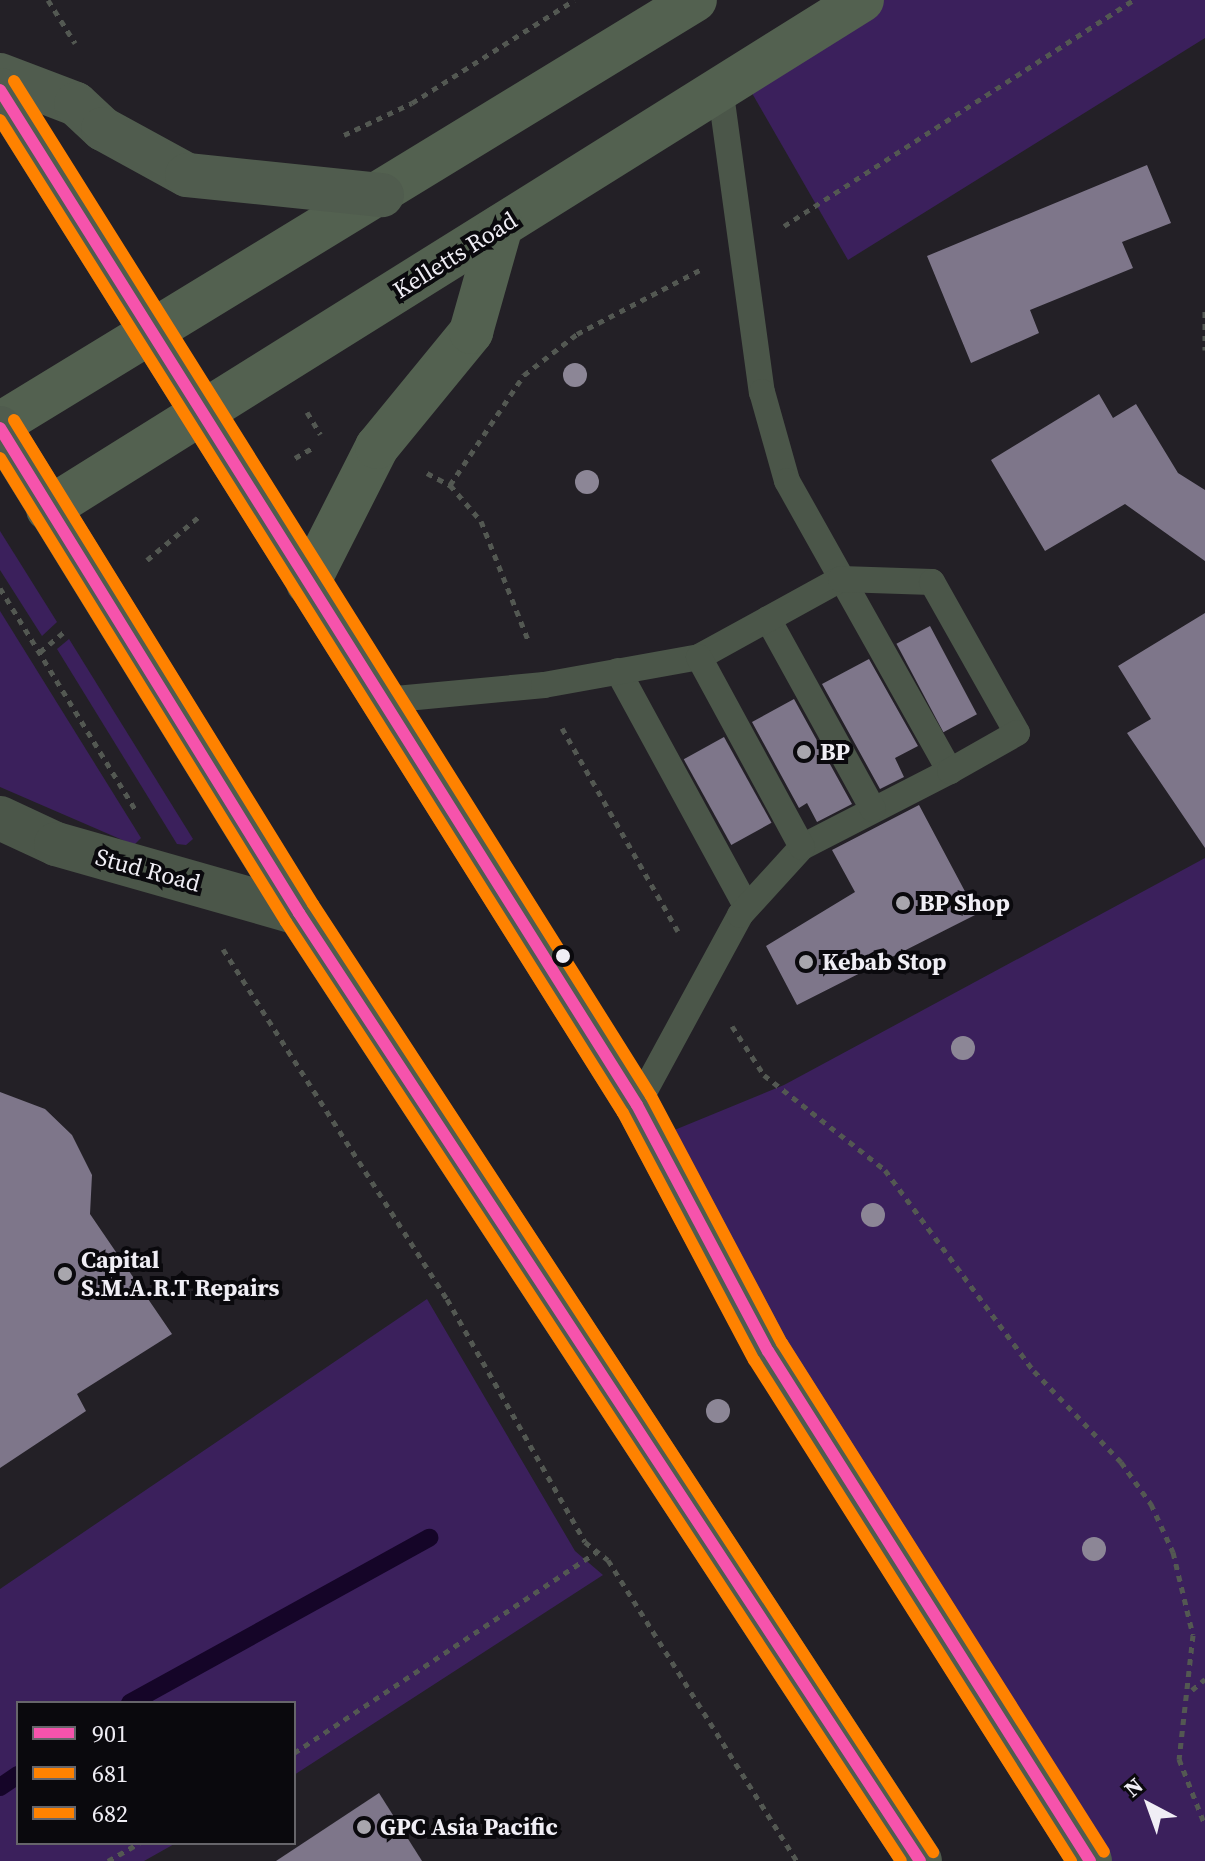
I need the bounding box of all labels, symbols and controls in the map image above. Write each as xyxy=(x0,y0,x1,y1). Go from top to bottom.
street label: Kelletts Road xyxy=(388,206,522,304)
place label: BP xyxy=(820,738,850,766)
marker: BP xyxy=(795,743,813,761)
street label: Stud Road xyxy=(93,842,203,898)
place label: BP Shop xyxy=(919,889,1010,917)
marker: BP Shop xyxy=(894,894,912,912)
unlabelled marker xyxy=(555,948,571,964)
place label: Kebab Stop xyxy=(822,948,946,976)
marker: Kebab Stop xyxy=(797,953,815,971)
place label: Capital S.M.A.R.T Repairs xyxy=(81,1246,280,1302)
marker: Capital S.M.A.R.T Repairs xyxy=(56,1265,74,1283)
legend xyxy=(16,1701,296,1845)
text: 901 xyxy=(92,1717,128,1750)
text: 681 xyxy=(92,1757,128,1790)
north arrow xyxy=(1109,1765,1189,1845)
text: N xyxy=(1117,1770,1149,1803)
text: 682 xyxy=(92,1797,128,1830)
place label: GPC Asia Pacific xyxy=(380,1813,558,1841)
marker: GPC Asia Pacific xyxy=(355,1818,373,1836)

